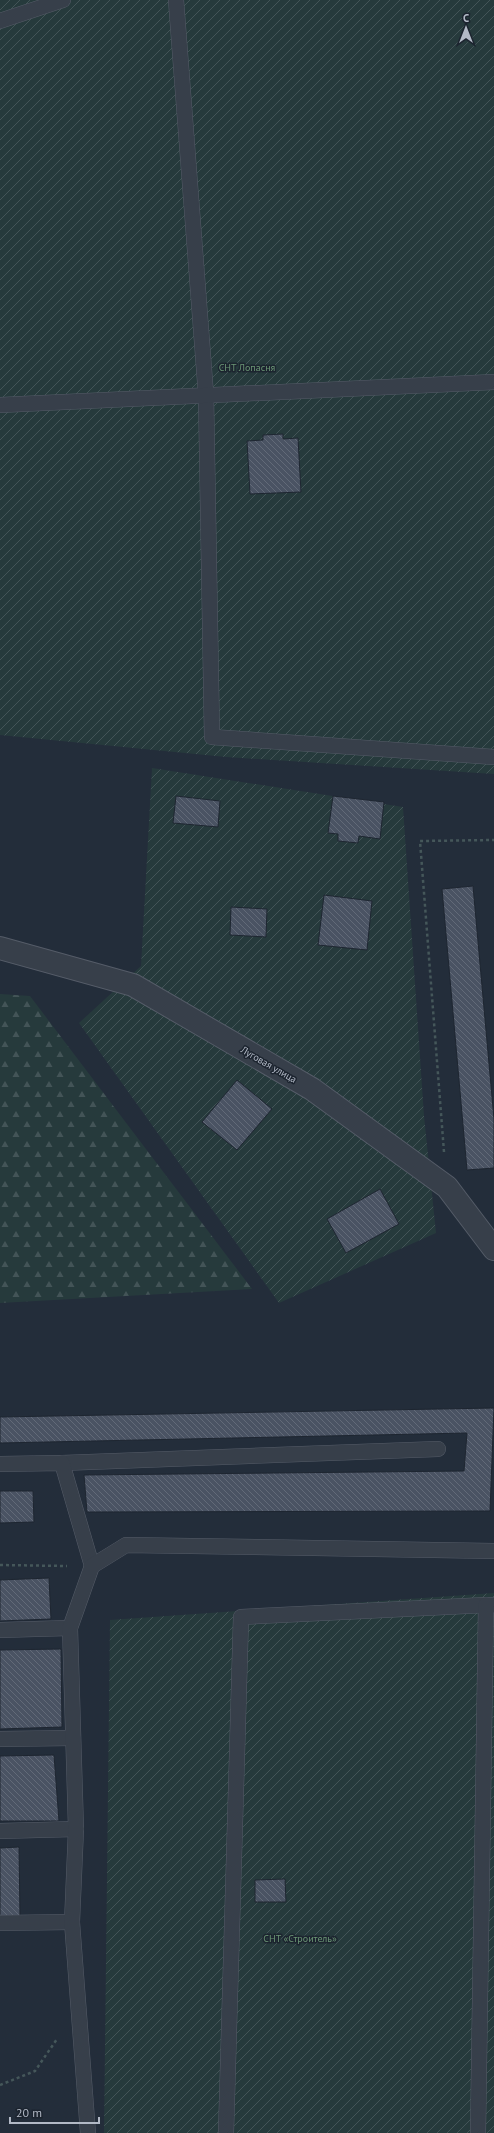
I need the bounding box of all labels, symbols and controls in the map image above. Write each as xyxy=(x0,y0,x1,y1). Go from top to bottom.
north arrow xyxy=(446,8,486,48)
text: С xyxy=(463,11,469,25)
park label: СНТ Лопасня xyxy=(219,361,276,374)
street label: Луговая улица xyxy=(238,1043,299,1086)
park label: СНТ «Строитель» xyxy=(263,1932,337,1945)
scale bar xyxy=(10,2099,99,2125)
text: 20 m xyxy=(16,2105,42,2120)

